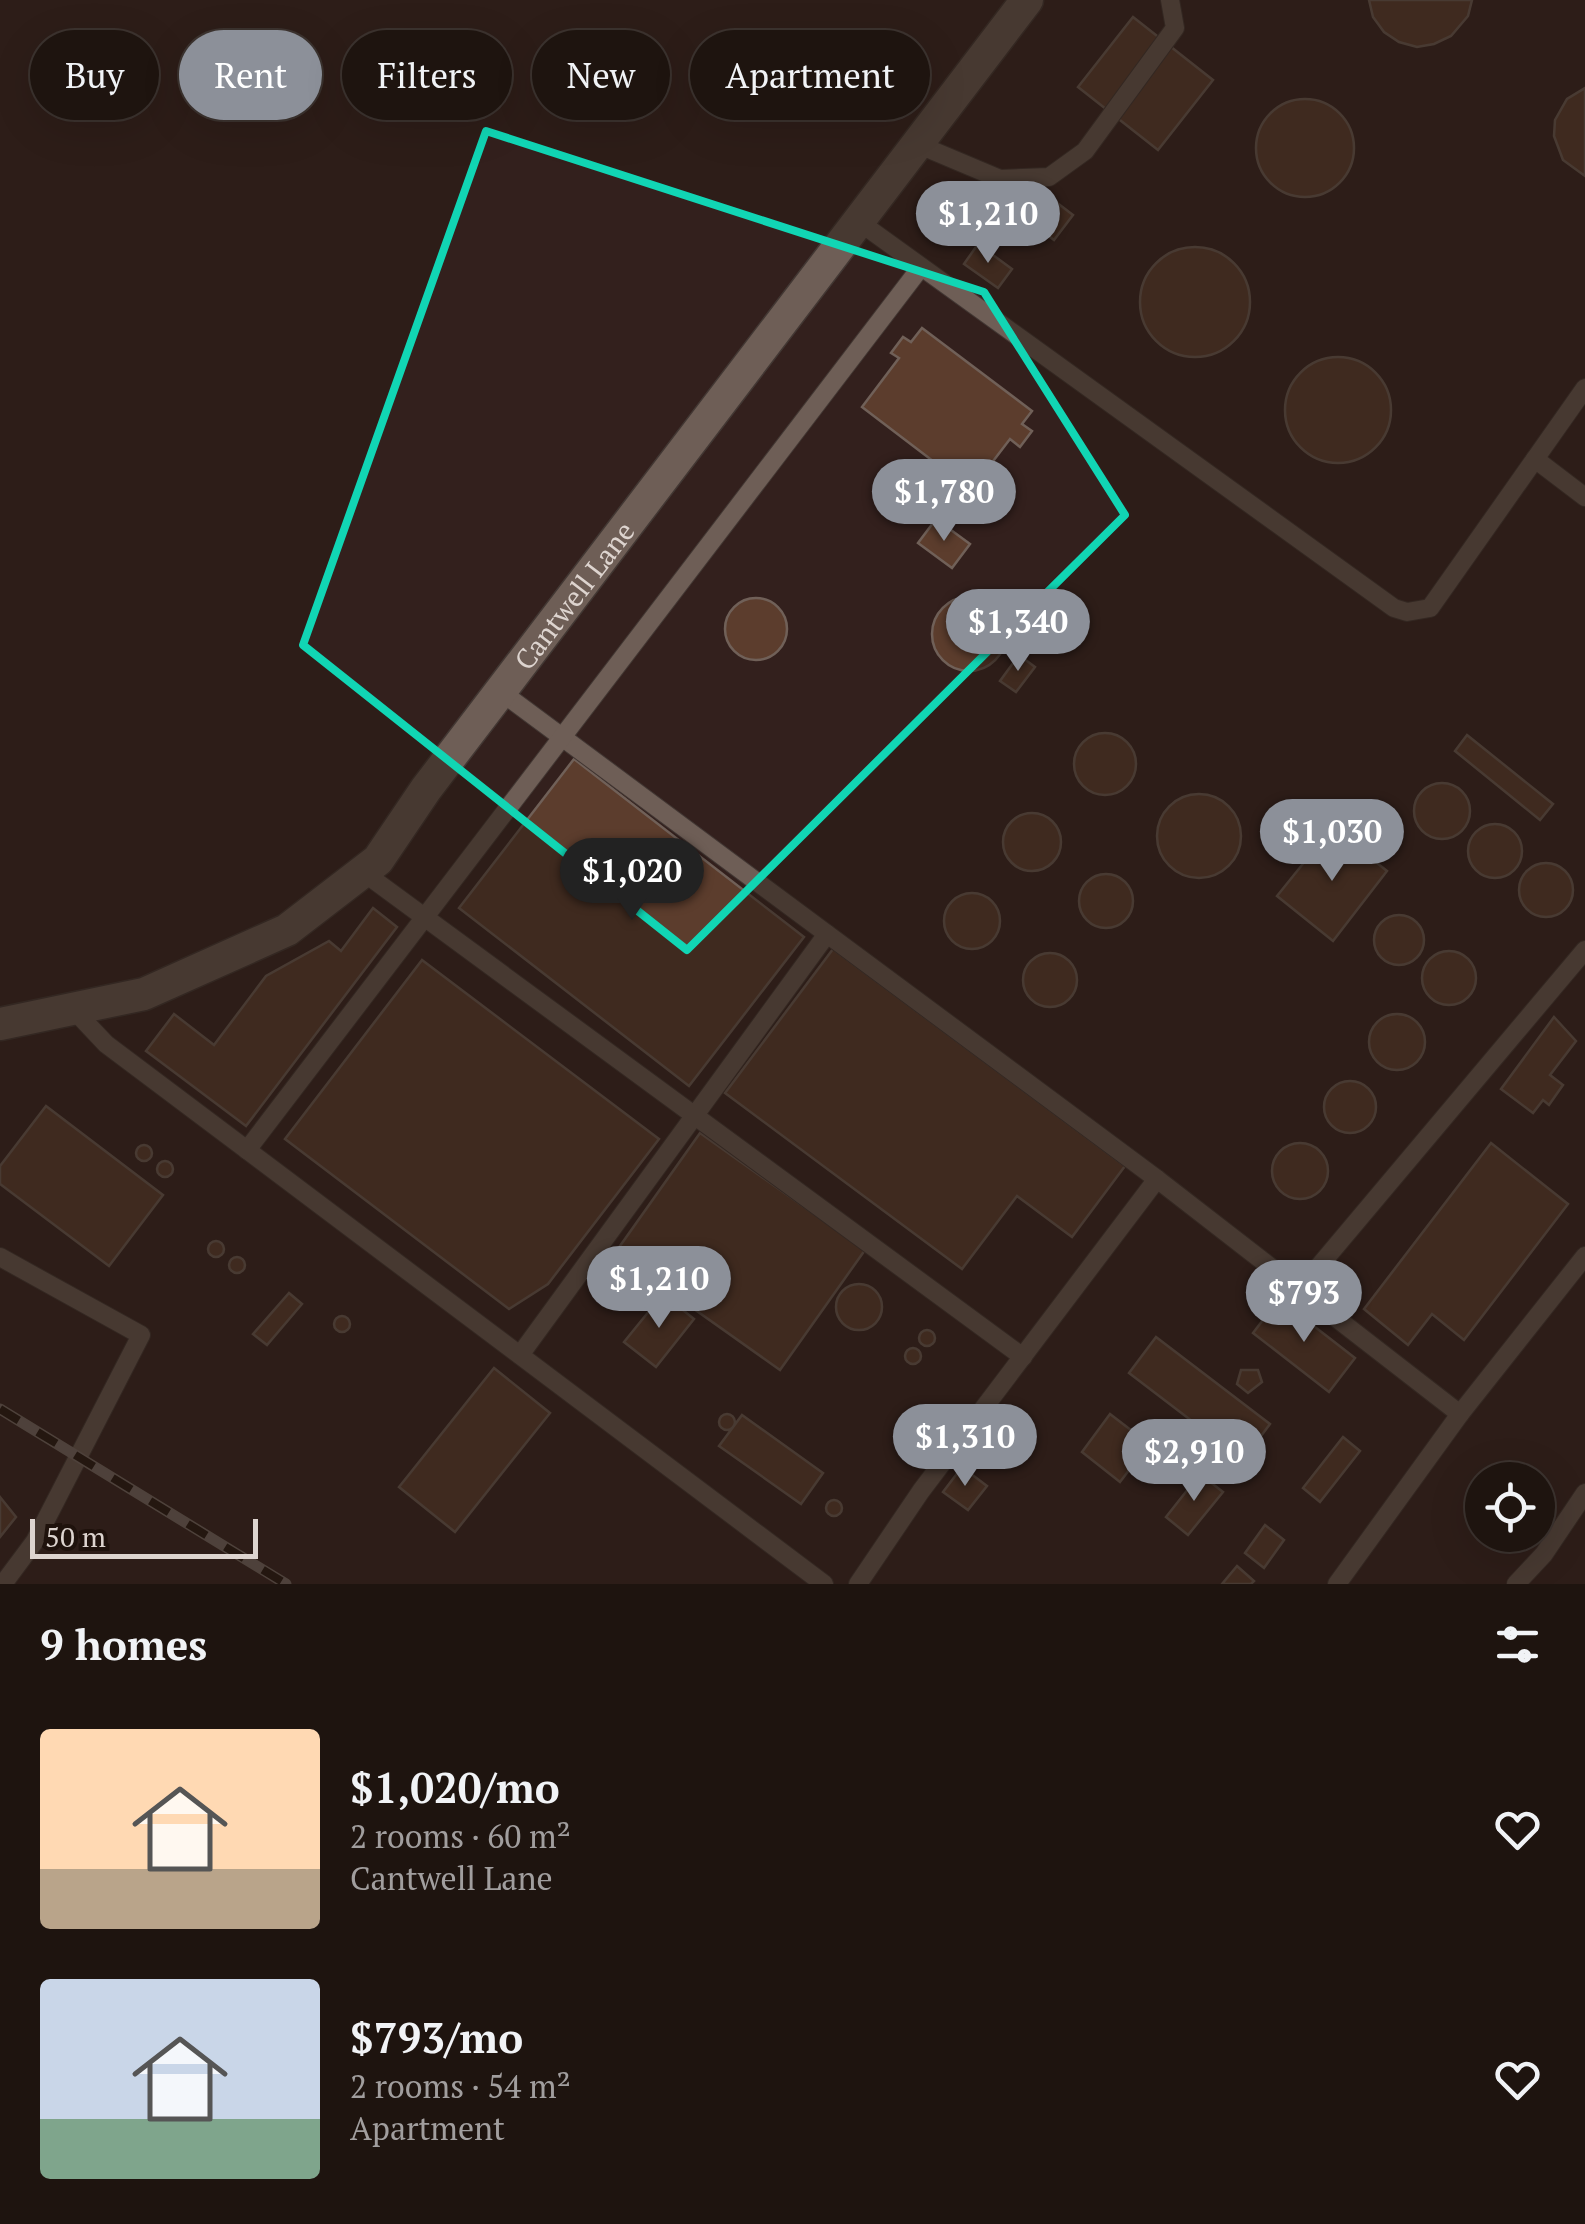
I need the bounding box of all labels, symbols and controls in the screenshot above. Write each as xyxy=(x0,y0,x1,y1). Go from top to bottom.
chip: Buy xyxy=(30,30,159,120)
chip: Rent xyxy=(179,30,322,120)
chip: Filters xyxy=(342,30,512,120)
chip: New xyxy=(532,30,670,120)
chip: Apartment xyxy=(690,30,930,120)
pin: $1,210 xyxy=(907,181,1069,266)
text: $1,210 xyxy=(938,192,1038,234)
pin: $1,780 xyxy=(863,459,1025,544)
text: $1,780 xyxy=(894,470,994,512)
street label: Cantwell Lane xyxy=(505,513,642,677)
pin: $1,340 xyxy=(937,589,1099,674)
text: $1,340 xyxy=(968,600,1068,642)
pin: $1,030 xyxy=(1251,799,1413,884)
text: $1,030 xyxy=(1282,810,1382,852)
pin: $1,020 xyxy=(551,838,713,923)
text: $1,020 xyxy=(582,849,682,891)
pin: $1,210 xyxy=(578,1246,740,1331)
text: $1,210 xyxy=(609,1257,709,1299)
pin: $793 xyxy=(1245,1260,1363,1345)
text: $793 xyxy=(1268,1271,1340,1313)
pin: $1,310 xyxy=(884,1404,1046,1489)
text: $1,310 xyxy=(915,1415,1015,1457)
pin: $2,910 xyxy=(1113,1419,1275,1504)
text: $2,910 xyxy=(1144,1430,1244,1472)
map controls xyxy=(1465,1462,1555,1552)
button: locate xyxy=(1465,1462,1555,1552)
scale bar xyxy=(30,1514,258,1558)
text: 50 m xyxy=(45,1518,106,1555)
text: 9 homes xyxy=(40,1616,207,1672)
icon: filters xyxy=(1490,1617,1545,1672)
text: $1,020/mo xyxy=(350,1759,560,1815)
icon: home xyxy=(120,1769,240,1889)
icon: heart xyxy=(1490,1802,1545,1857)
text: 2 rooms · 60 m² xyxy=(350,1815,571,1857)
text: Cantwell Lane xyxy=(350,1857,553,1899)
text: $793/mo xyxy=(350,2009,523,2065)
icon: home xyxy=(120,2019,240,2139)
icon: heart xyxy=(1490,2052,1545,2107)
text: 2 rooms · 54 m² xyxy=(350,2065,571,2107)
text: Apartment xyxy=(350,2107,505,2149)

